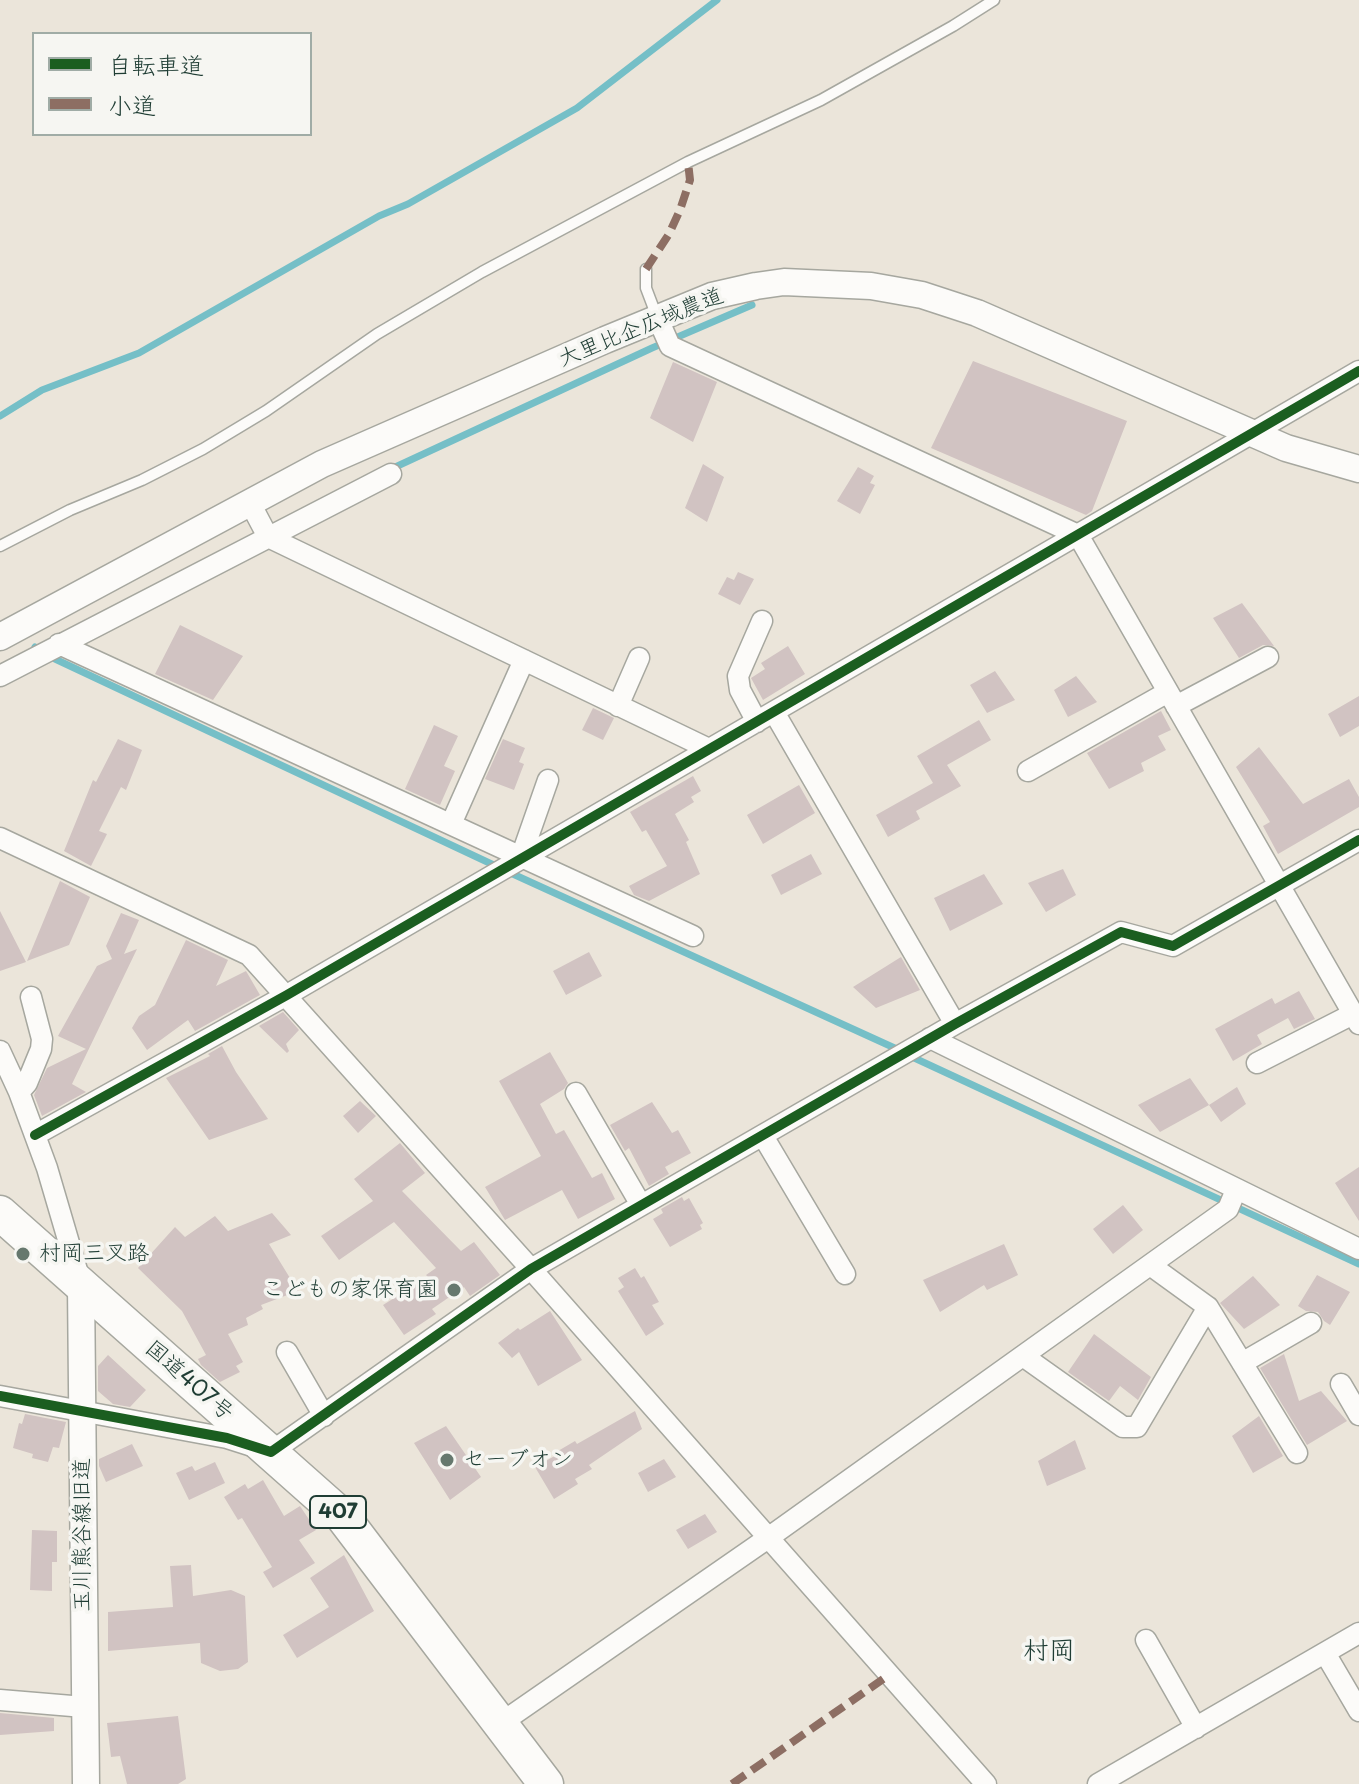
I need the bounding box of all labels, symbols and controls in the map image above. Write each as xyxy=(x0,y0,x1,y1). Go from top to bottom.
legend xyxy=(32,32,312,136)
text: 自転車道 xyxy=(108,46,204,82)
text: 小道 xyxy=(108,86,156,122)
street label: 大里比企広域農道 xyxy=(554,283,728,373)
place label: 村岡三叉路 xyxy=(39,1241,149,1267)
marker: 村岡三叉路 xyxy=(14,1245,32,1263)
place label: こどもの家保育園 xyxy=(262,1277,438,1303)
marker: こどもの家保育園 xyxy=(445,1281,463,1299)
street label: 国道407号 xyxy=(139,1335,239,1427)
place label: セーブオン xyxy=(463,1447,573,1473)
marker: セーブオン xyxy=(438,1451,456,1469)
street label: 玉川熊谷線旧道 xyxy=(70,1458,96,1612)
road number: 407 xyxy=(310,1496,366,1528)
district label: 村岡 xyxy=(1023,1636,1075,1668)

